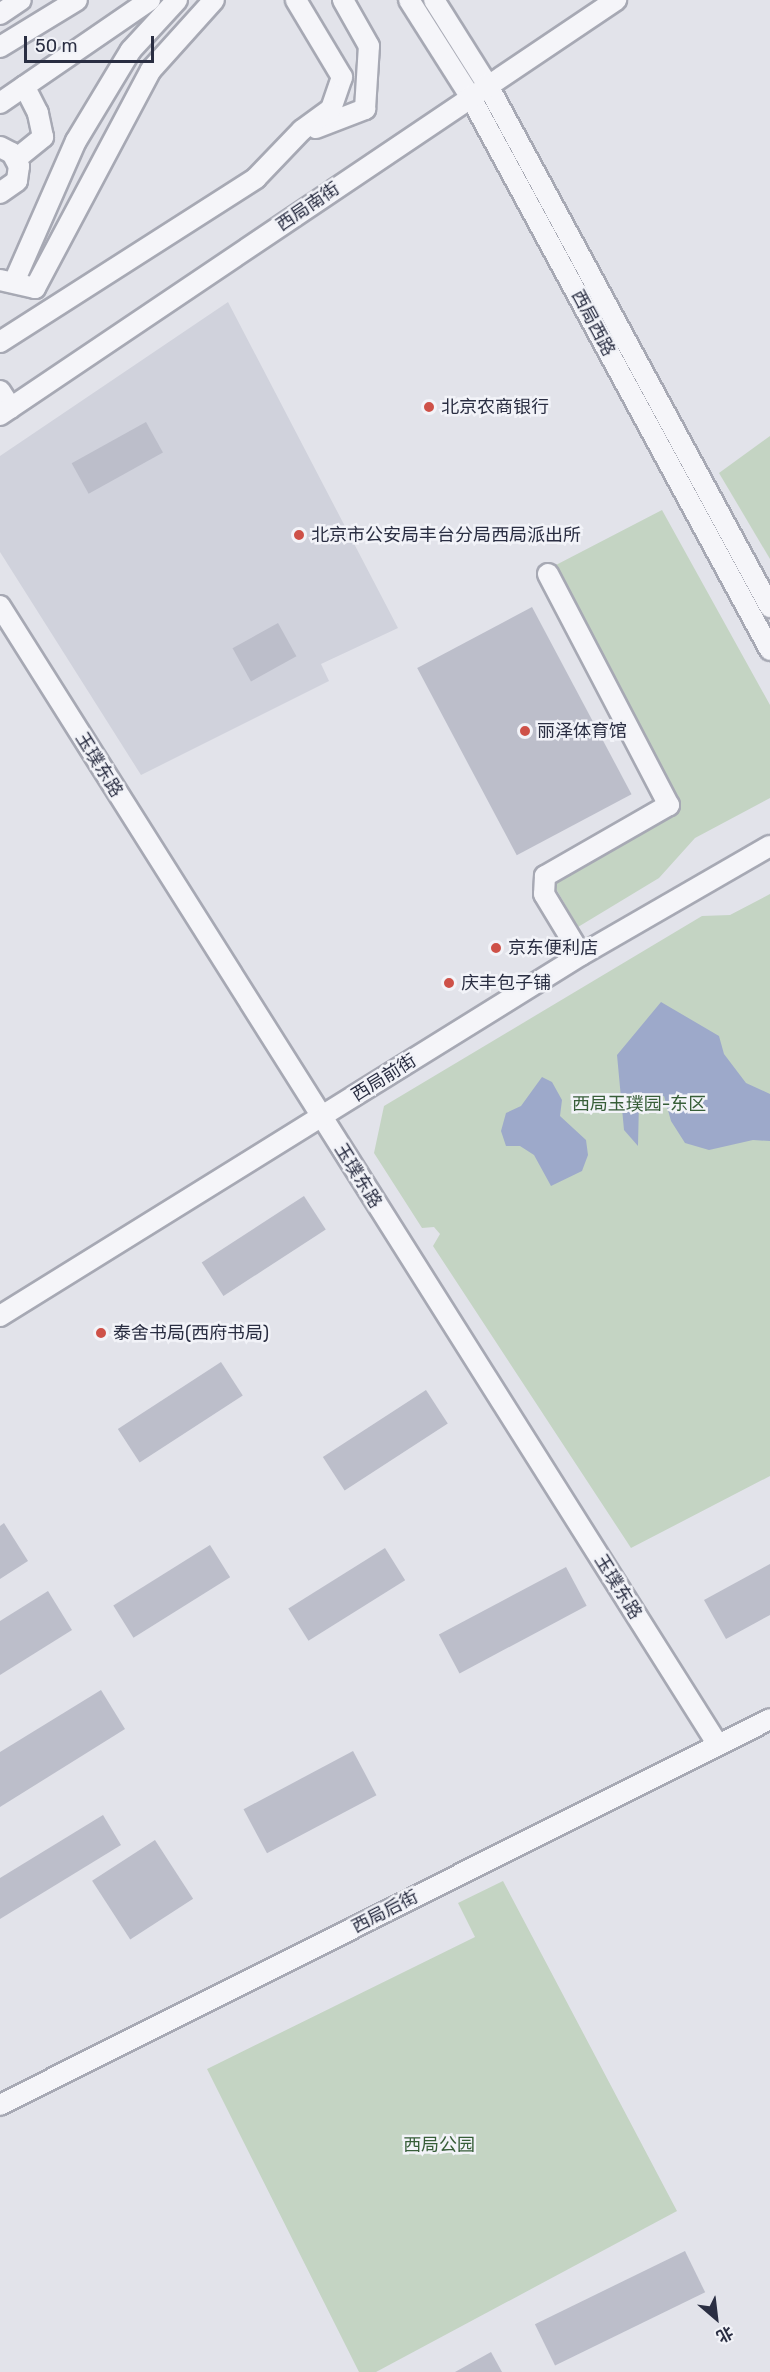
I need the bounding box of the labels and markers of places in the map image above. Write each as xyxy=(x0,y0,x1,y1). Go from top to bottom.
place label: 北京农商银行 xyxy=(441,396,549,418)
marker: 北京农商银行 xyxy=(422,400,436,414)
place label: 北京市公安局丰台分局西局派出所 xyxy=(311,524,581,546)
marker: 北京市公安局丰台分局西局派出所 xyxy=(292,528,306,542)
place label: 丽泽体育馆 xyxy=(537,720,627,742)
marker: 丽泽体育馆 xyxy=(518,724,532,738)
place label: 京东便利店 xyxy=(508,937,598,959)
marker: 京东便利店 xyxy=(489,941,503,955)
place label: 庆丰包子铺 xyxy=(461,972,551,994)
marker: 庆丰包子铺 xyxy=(442,976,456,990)
place label: 泰舍书局(西府书局) xyxy=(113,1322,269,1344)
marker: 泰舍书局(西府书局) xyxy=(94,1326,108,1340)

